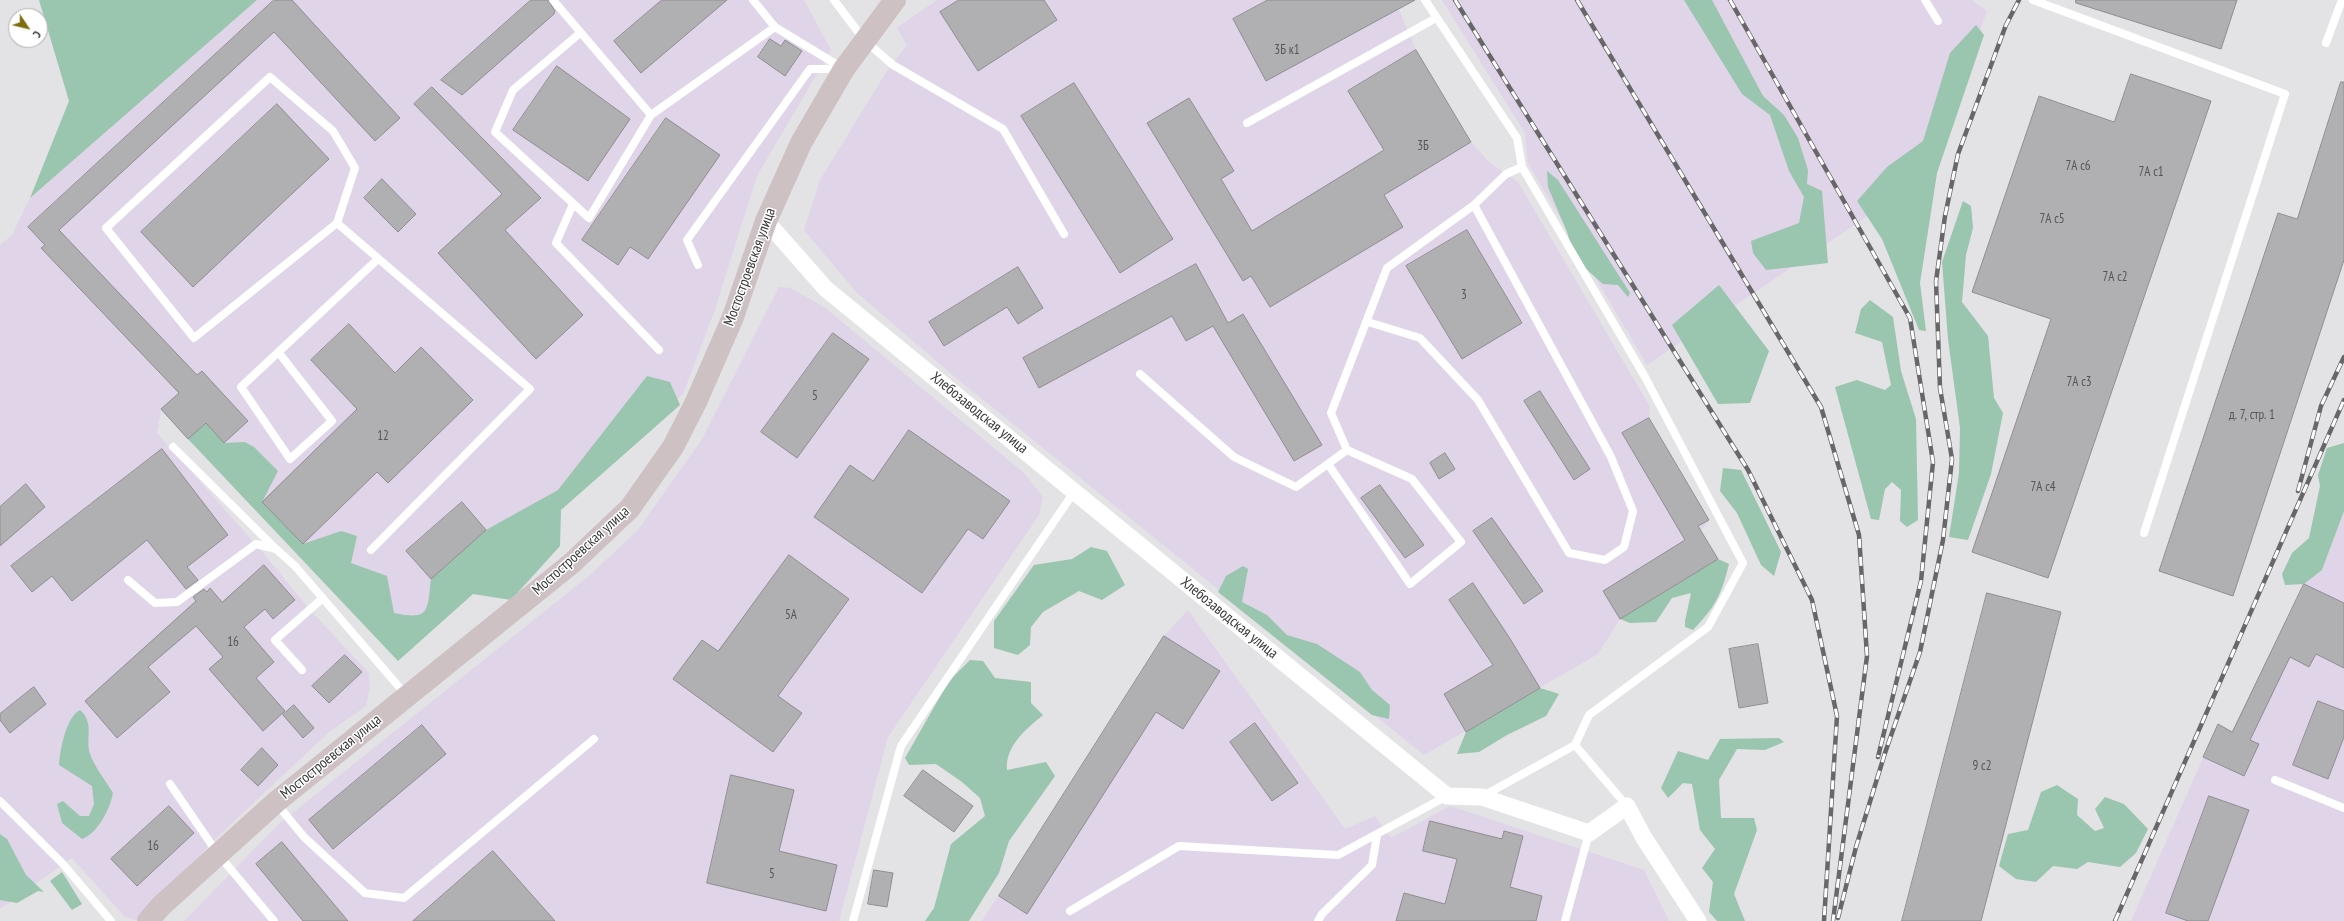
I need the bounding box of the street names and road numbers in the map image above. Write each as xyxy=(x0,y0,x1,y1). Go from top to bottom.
street label: Мостостроевская улица xyxy=(720,205,780,329)
street label: Хлебозаводская улица xyxy=(927,368,1031,458)
street label: Мостостроевская улица xyxy=(529,503,633,599)
street label: Хлебозаводская улица xyxy=(1177,573,1281,663)
street label: Мостостроевская улица xyxy=(277,711,385,803)

